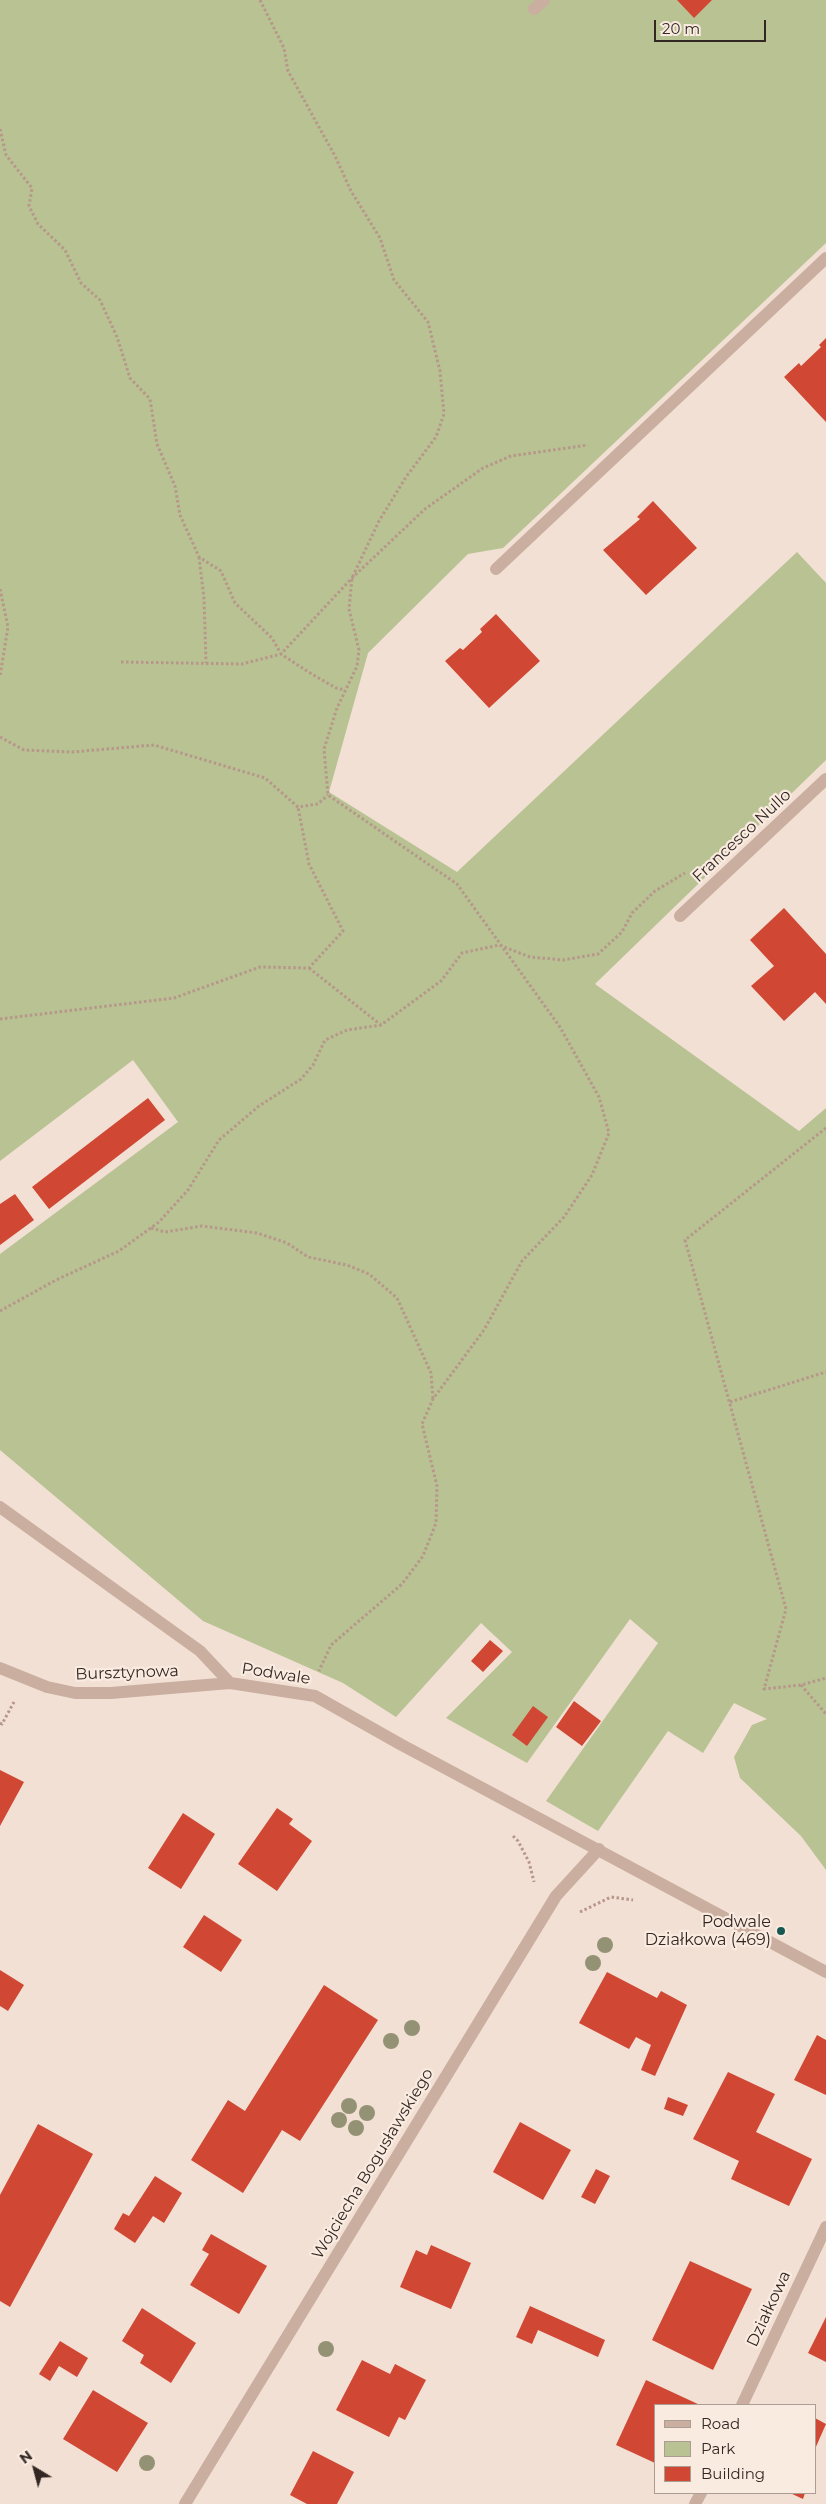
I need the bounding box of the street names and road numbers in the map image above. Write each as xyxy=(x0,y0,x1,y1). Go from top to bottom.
street label: Francesco Nullo xyxy=(689,785,795,887)
street label: Podwale xyxy=(240,1659,312,1689)
street label: Bursztynowa xyxy=(75,1662,179,1684)
street label: Wojciecha Bogusławskiego xyxy=(308,2065,438,2263)
street label: Działkowa xyxy=(743,2268,795,2350)

